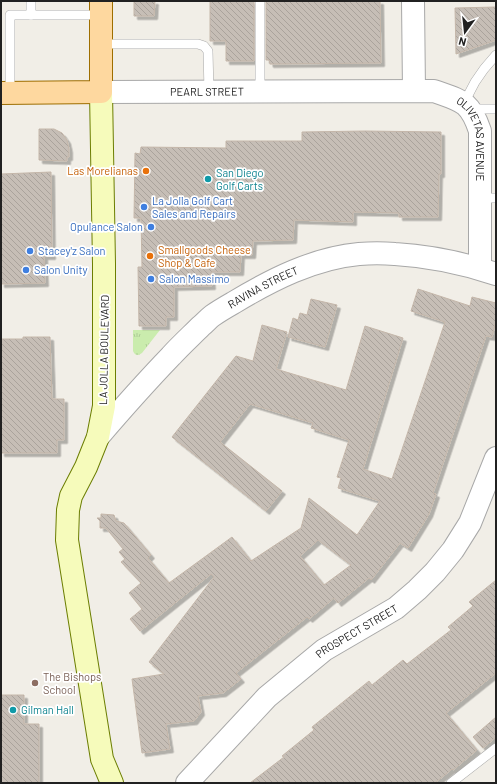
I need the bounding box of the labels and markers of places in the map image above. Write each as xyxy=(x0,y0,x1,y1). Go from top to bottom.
place label: Las Morelianas xyxy=(67,164,138,177)
marker: Las Morelianas xyxy=(141,166,151,176)
place label: San Diego Golf Carts xyxy=(216,166,264,192)
marker: San Diego Golf Carts xyxy=(203,174,213,184)
place label: La Jolla Golf Cart Sales and Repairs xyxy=(152,194,236,220)
marker: La Jolla Golf Cart Sales and Repairs xyxy=(139,202,149,212)
place label: Opulance Salon xyxy=(70,220,143,233)
marker: Opulance Salon xyxy=(146,222,156,232)
place label: Smallgoods Cheese Shop & Cafe xyxy=(158,243,251,269)
place label: Stacey'z Salon xyxy=(38,244,106,257)
marker: Stacey'z Salon xyxy=(25,246,35,256)
marker: Smallgoods Cheese Shop & Cafe xyxy=(145,251,155,261)
place label: Salon Unity xyxy=(34,263,88,276)
marker: Salon Unity xyxy=(21,265,31,275)
place label: Salon Massimo xyxy=(159,272,229,285)
marker: Salon Massimo xyxy=(146,274,156,284)
place label: The Bishops School xyxy=(43,670,101,696)
marker: The Bishops School xyxy=(30,678,40,688)
place label: Gilman Hall xyxy=(21,703,74,716)
marker: Gilman Hall xyxy=(8,705,18,715)

